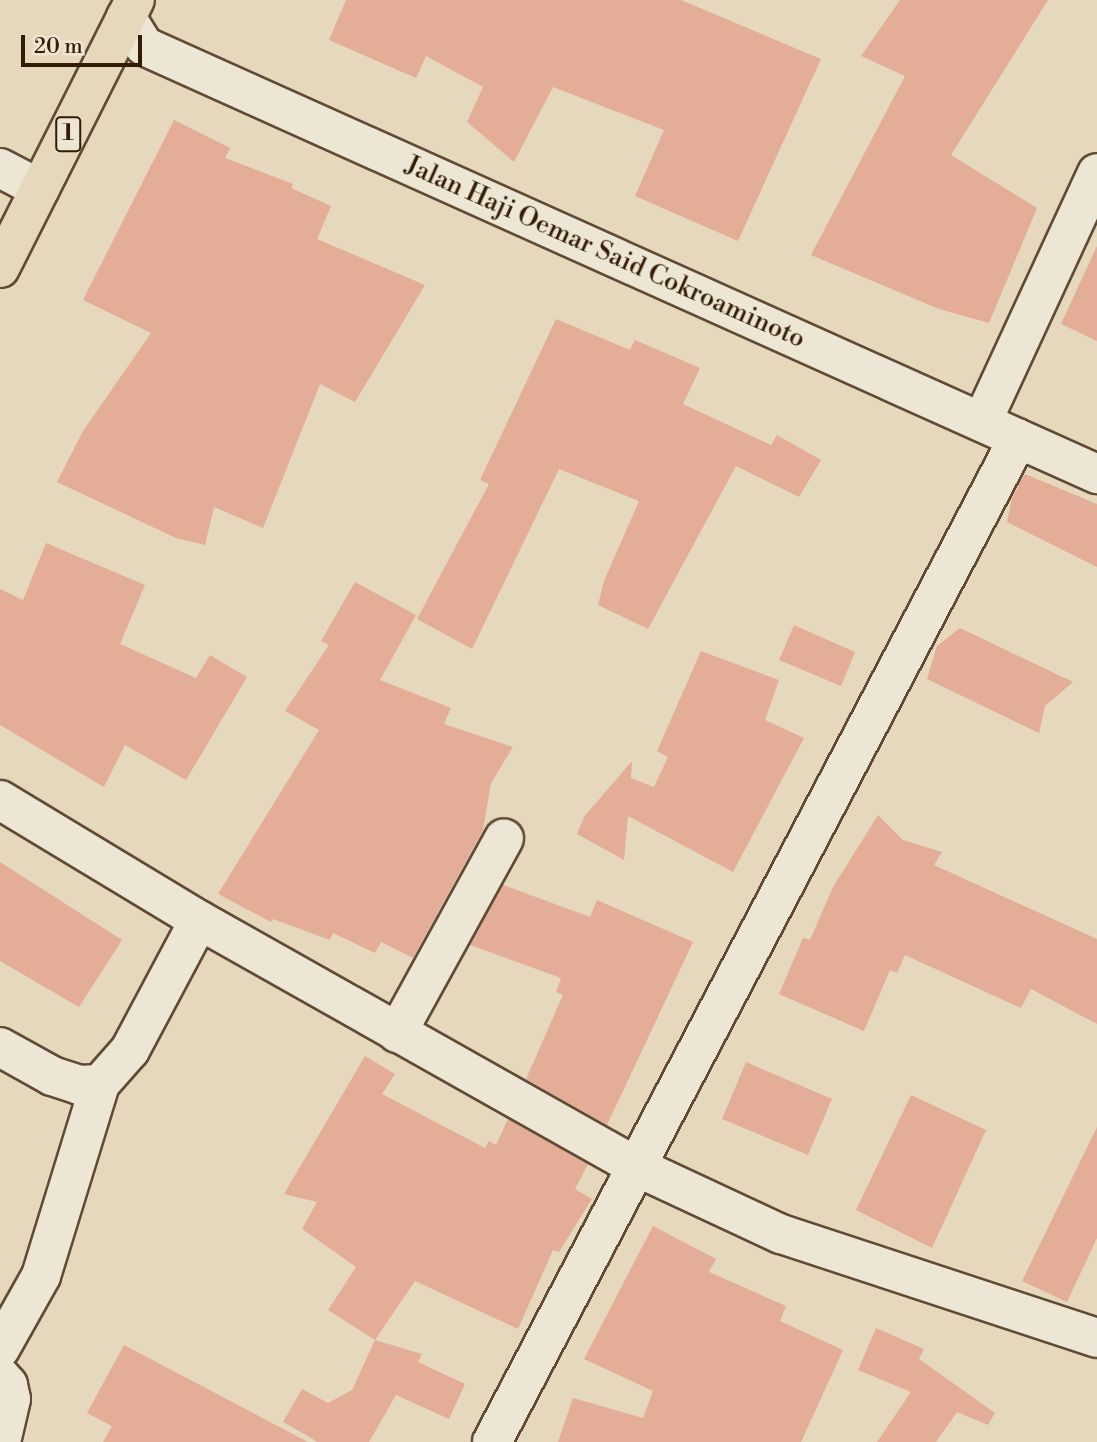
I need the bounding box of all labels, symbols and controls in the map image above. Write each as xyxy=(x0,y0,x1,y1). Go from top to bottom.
scale bar xyxy=(24,21,145,65)
text: 20 m xyxy=(34,34,83,60)
road number: 1 xyxy=(54,114,82,154)
street label: Jalan Haji Oemar Said Cokroaminoto xyxy=(400,150,810,356)

